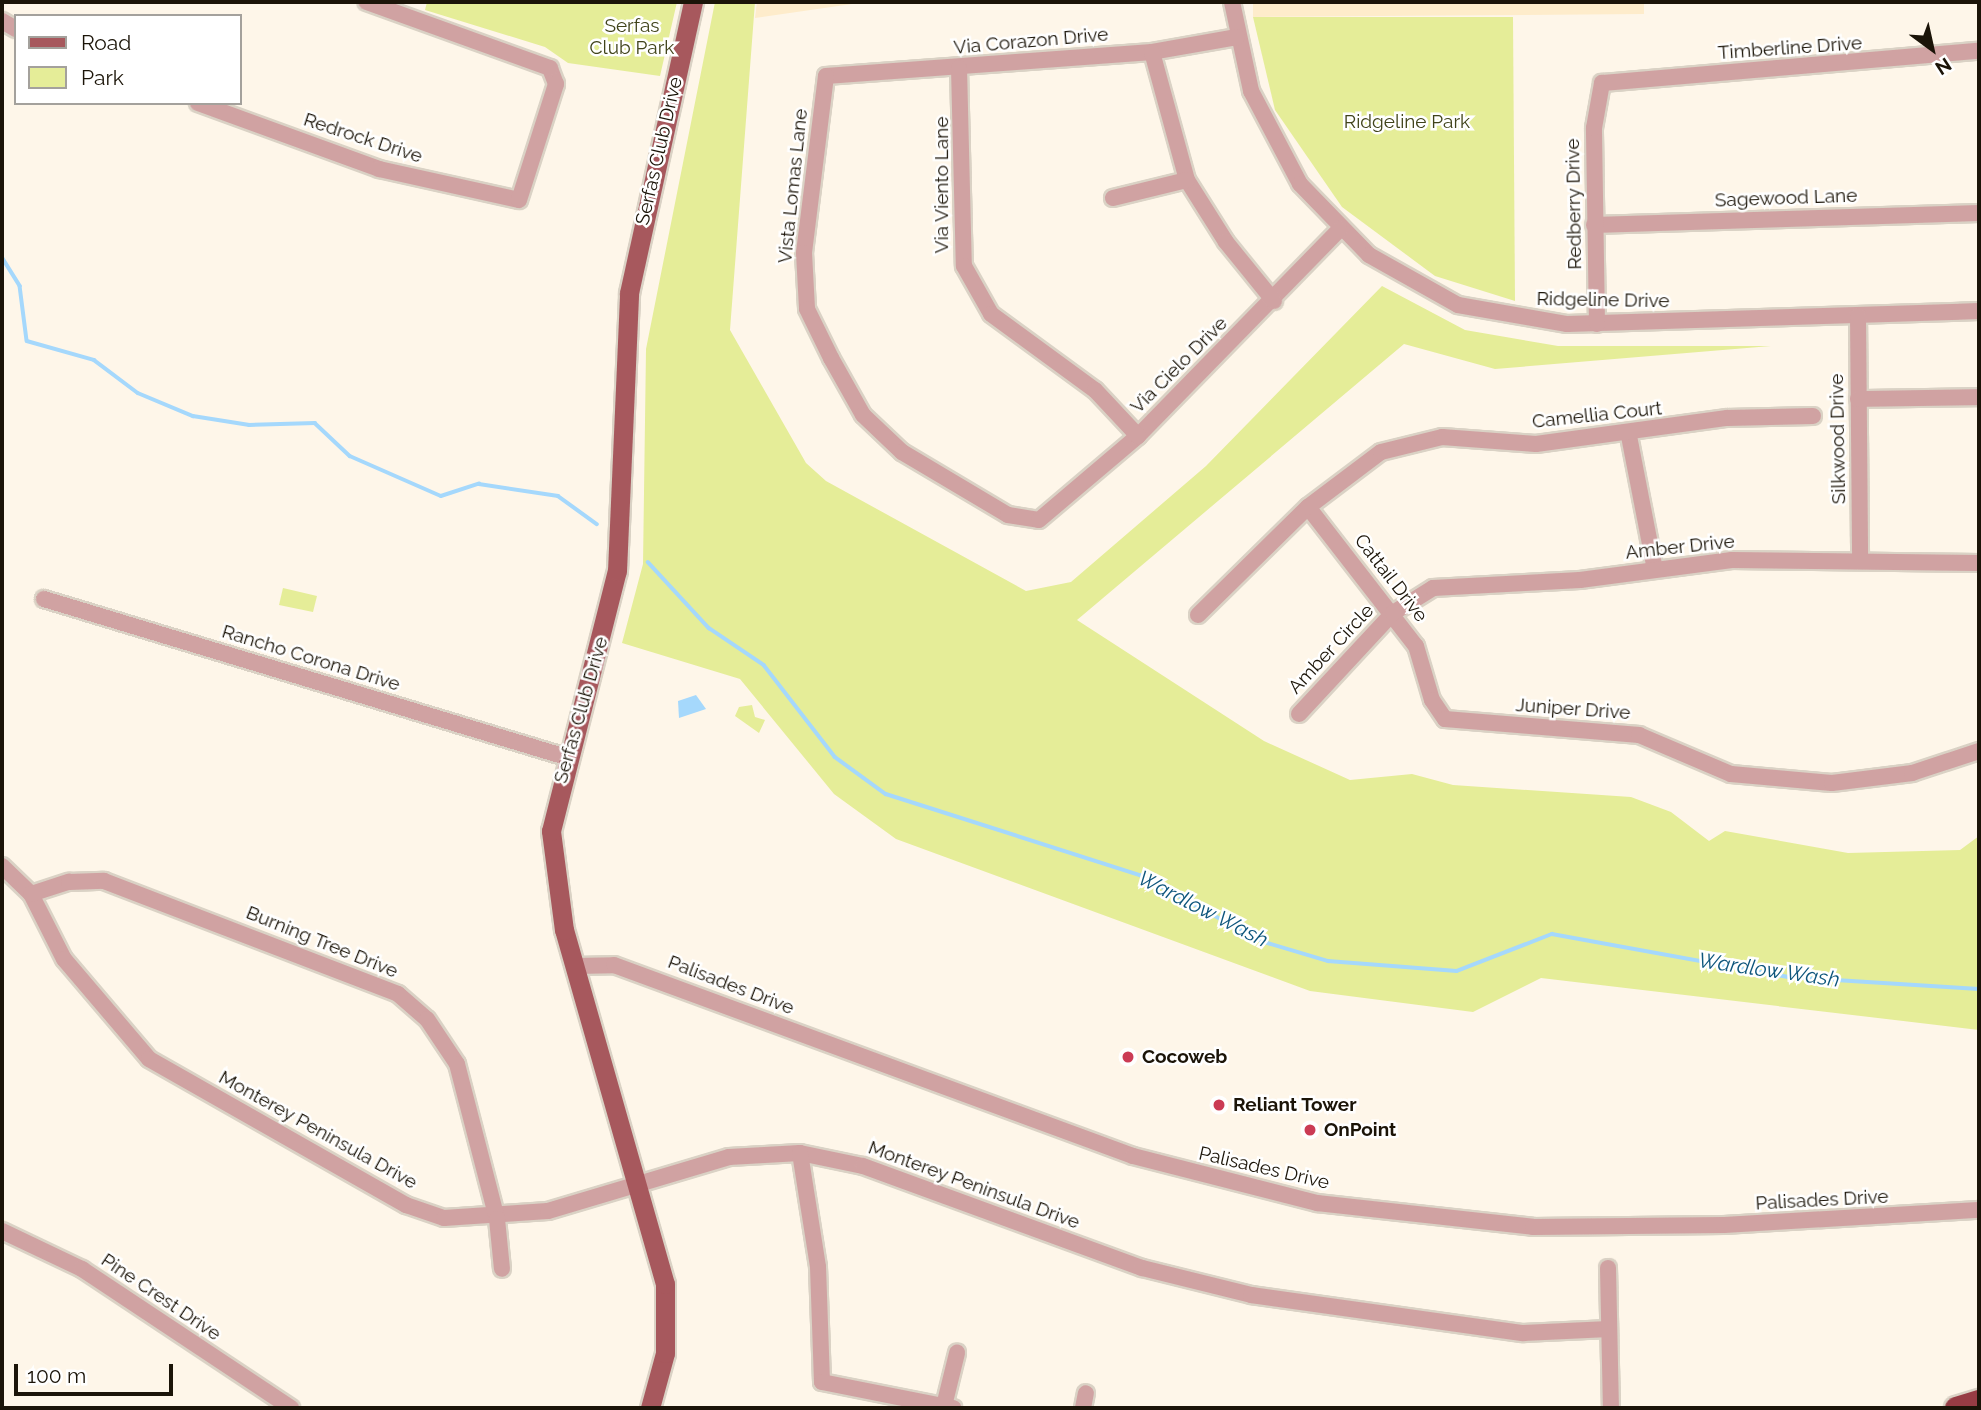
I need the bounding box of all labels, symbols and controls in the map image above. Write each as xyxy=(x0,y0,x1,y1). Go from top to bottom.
legend xyxy=(14,14,242,105)
north arrow xyxy=(1897,14,1967,84)
park label: Serfas Club Park xyxy=(590,15,674,59)
street label: Via Corazon Drive xyxy=(953,23,1109,59)
text: Road xyxy=(81,30,131,55)
street label: Timberline Drive xyxy=(1717,32,1863,64)
text: N xyxy=(1931,53,1956,80)
text: Park xyxy=(81,65,124,90)
street label: Serfas Club Drive xyxy=(631,75,687,227)
street label: Redrock Drive xyxy=(301,108,425,168)
street label: Vista Lomas Lane xyxy=(774,108,812,264)
park label: Ridgeline Park xyxy=(1344,111,1470,133)
street label: Via Viento Lane xyxy=(931,116,953,254)
street label: Redberry Drive xyxy=(1561,138,1587,270)
street label: Sagewood Lane xyxy=(1714,184,1858,212)
street label: Ridgeline Drive xyxy=(1536,287,1670,313)
street label: Via Cielo Drive xyxy=(1126,312,1232,418)
street label: Silkwood Drive xyxy=(1825,374,1851,504)
street label: Camellia Court xyxy=(1531,397,1663,433)
street label: Cattail Drive xyxy=(1349,529,1433,627)
street label: Amber Drive xyxy=(1624,530,1736,564)
street label: Amber Circle xyxy=(1283,599,1379,699)
street label: Rancho Corona Drive xyxy=(219,620,403,696)
street label: Serfas Club Drive xyxy=(549,634,613,786)
street label: Juniper Drive xyxy=(1515,694,1631,724)
water label: Wardlow Wash xyxy=(1133,865,1273,953)
street label: Burning Tree Drive xyxy=(243,901,401,983)
water label: Wardlow Wash xyxy=(1696,948,1842,992)
street label: Palisades Drive xyxy=(665,950,797,1020)
place label: Cocoweb xyxy=(1142,1046,1227,1068)
marker: Cocoweb xyxy=(1120,1049,1136,1065)
street label: Monterey Peninsula Drive xyxy=(215,1066,421,1194)
place label: Reliant Tower xyxy=(1233,1094,1357,1116)
marker: Reliant Tower xyxy=(1211,1097,1227,1113)
place label: OnPoint xyxy=(1324,1119,1396,1141)
marker: OnPoint xyxy=(1302,1122,1318,1138)
street label: Monterey Peninsula Drive xyxy=(865,1136,1083,1234)
street label: Palisades Drive xyxy=(1197,1142,1331,1194)
street label: Palisades Drive xyxy=(1755,1185,1889,1215)
street label: Pine Crest Drive xyxy=(97,1249,225,1345)
scale bar xyxy=(18,1350,177,1394)
text: 100 m xyxy=(27,1363,86,1388)

